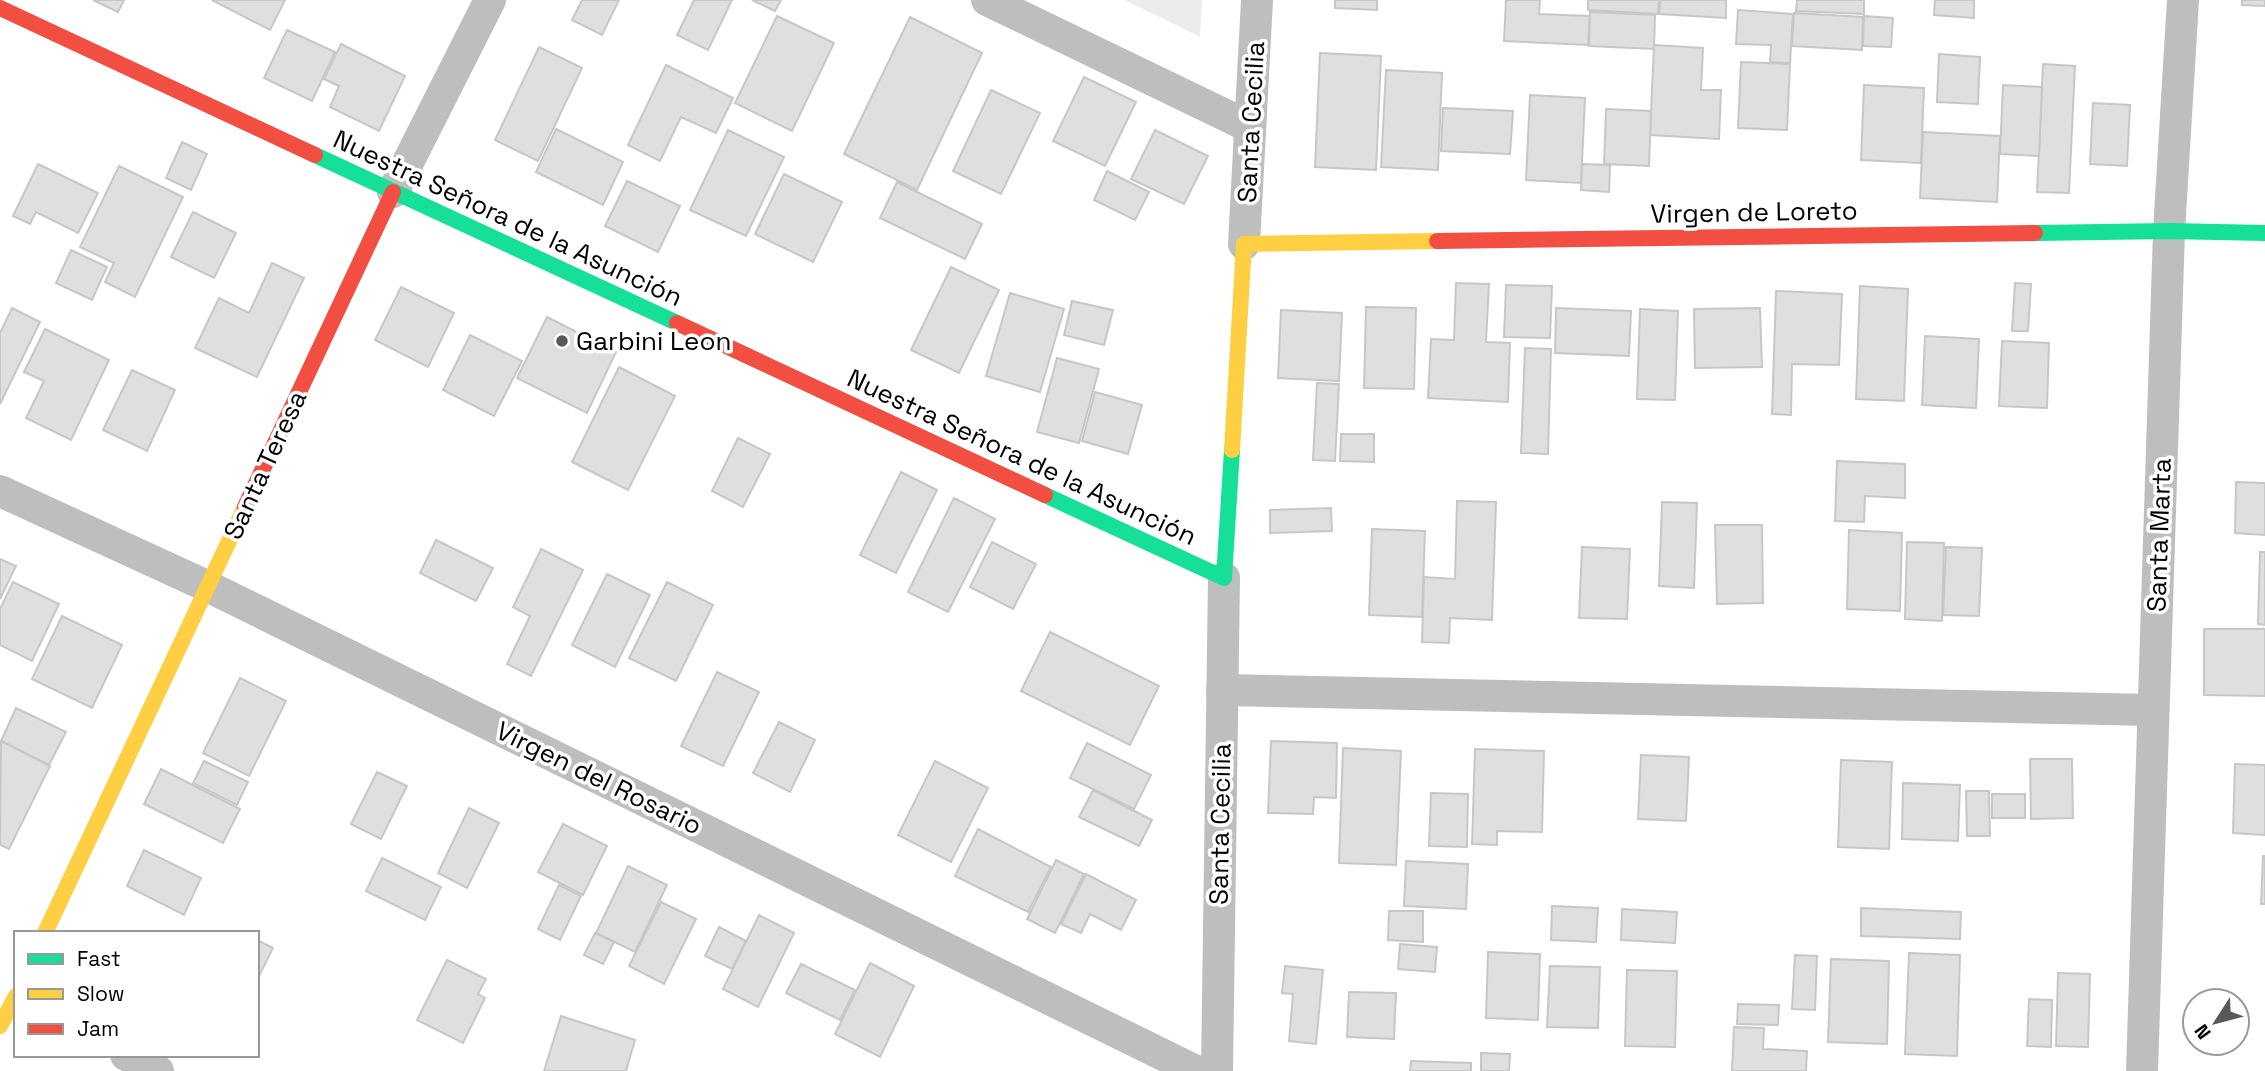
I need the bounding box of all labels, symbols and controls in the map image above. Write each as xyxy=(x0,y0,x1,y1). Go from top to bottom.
street label: Santa Cecilia xyxy=(1230,40,1272,204)
street label: Nuestra Señora de la Asunción xyxy=(328,122,688,314)
street label: Virgen de Loreto xyxy=(1650,193,1858,231)
place label: Garbini Leon xyxy=(576,324,732,358)
marker: Garbini Leon xyxy=(554,333,570,349)
street label: Nuestra Señora de la Asunción xyxy=(842,361,1202,553)
street label: Santa Teresa xyxy=(216,385,314,545)
street label: Santa Marta xyxy=(2139,457,2179,613)
street label: Virgen del Rosario xyxy=(490,713,708,843)
street label: Santa Cecilia xyxy=(1202,743,1238,905)
legend xyxy=(14,931,259,1057)
text: Fast xyxy=(77,945,121,972)
text: Slow xyxy=(77,980,125,1007)
north arrow xyxy=(2181,987,2251,1057)
text: Jam xyxy=(77,1015,119,1042)
text: N xyxy=(2189,1019,2217,1044)

